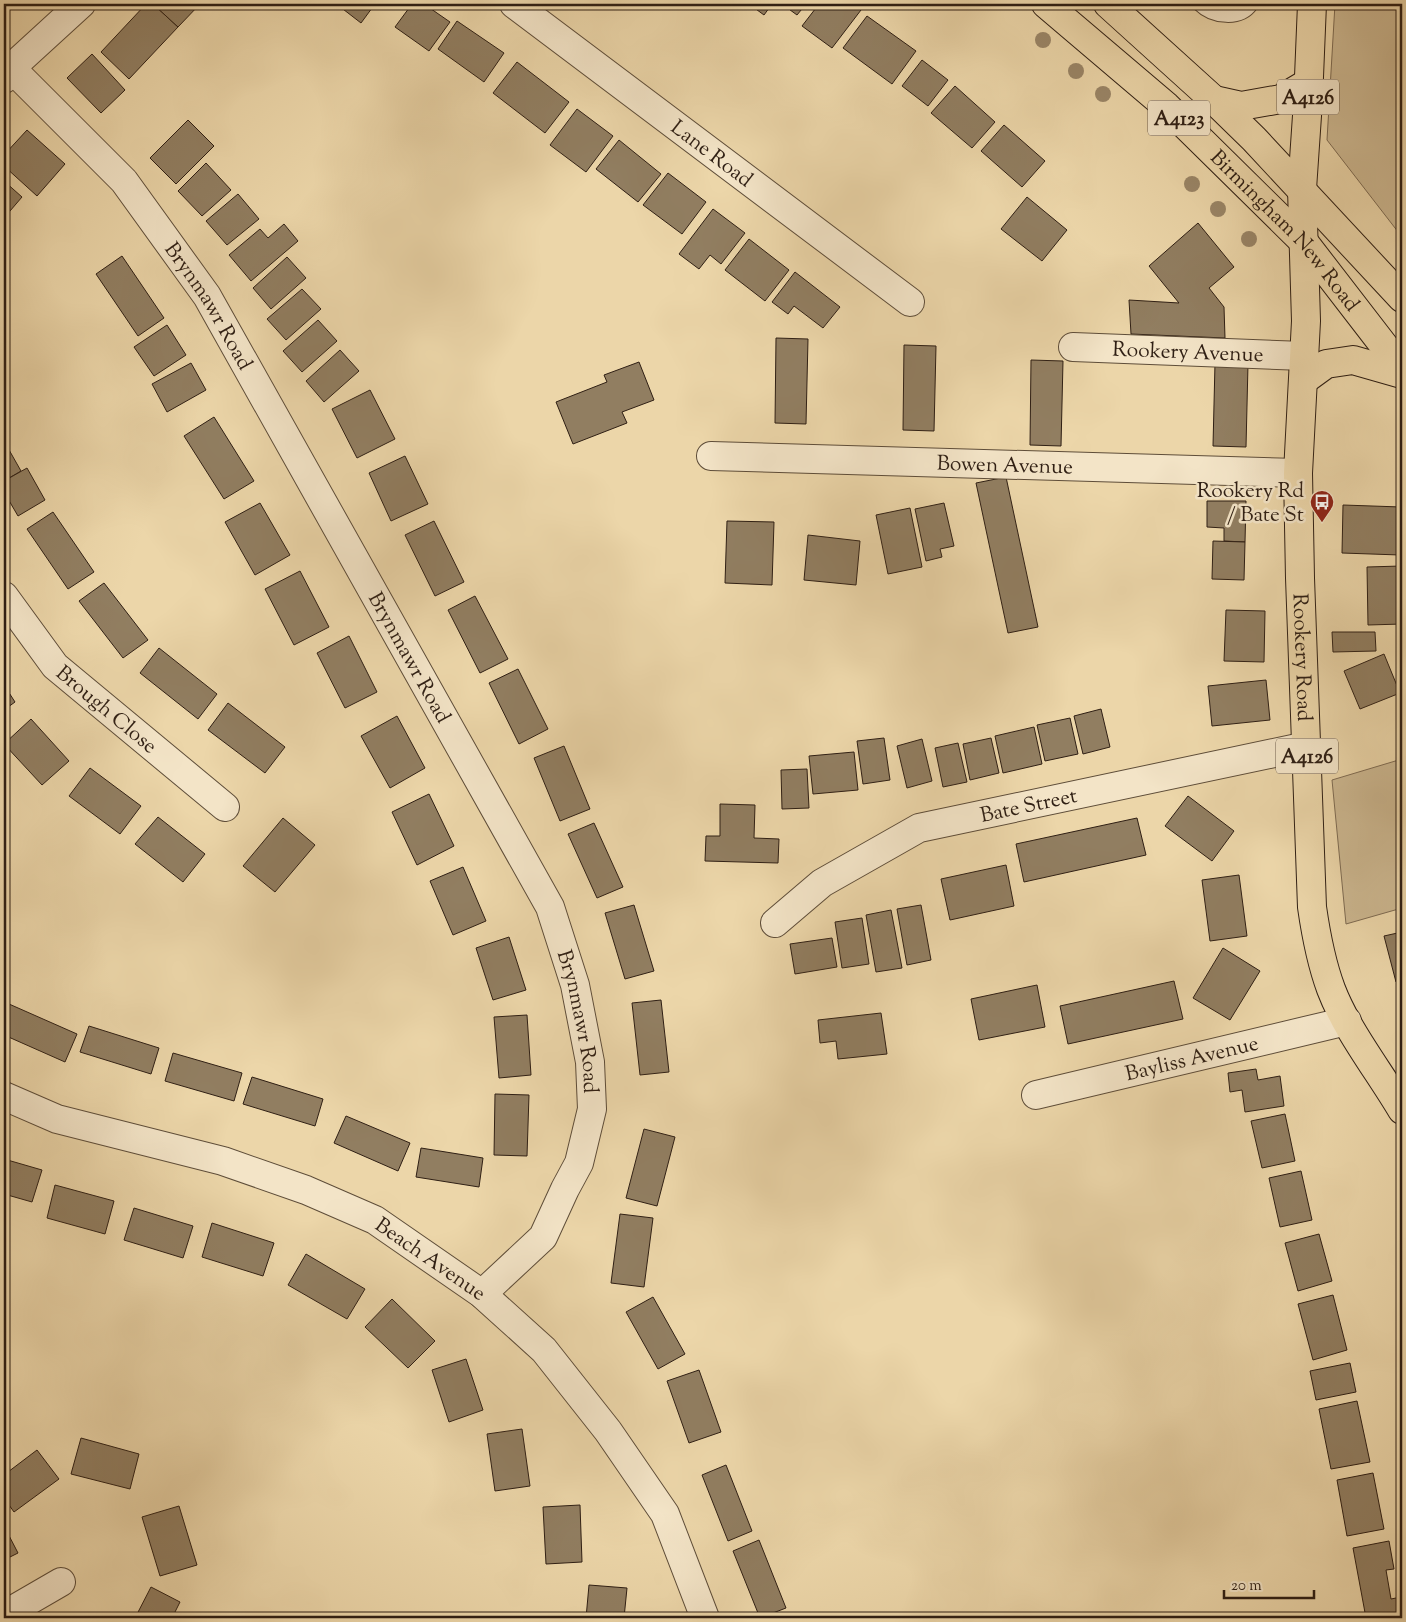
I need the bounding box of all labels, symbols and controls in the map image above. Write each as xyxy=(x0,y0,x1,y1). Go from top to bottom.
road number: A4126 xyxy=(1277,80,1339,114)
road number: A4123 xyxy=(1148,100,1210,136)
street label: Lane Road xyxy=(664,114,758,196)
street label: Birmingham New Road xyxy=(1202,144,1366,319)
street label: Brynmawr Road xyxy=(156,237,259,376)
street label: Rookery Avenue xyxy=(1112,336,1264,371)
street label: Bowen Avenue xyxy=(936,450,1073,483)
place label: Rookery Rd / Bate St xyxy=(1197,477,1304,531)
bus stop icon: Rookery Rd / Bate St xyxy=(1309,489,1335,523)
street label: Brynmawr Road xyxy=(359,587,457,729)
street label: Rookery Road xyxy=(1284,593,1318,722)
street label: Brough Close xyxy=(48,659,163,762)
road number: A4126 xyxy=(1276,738,1338,774)
street label: Bate Street xyxy=(978,782,1080,832)
street label: Brynmawr Road xyxy=(548,946,604,1094)
street label: Bayliss Avenue xyxy=(1122,1030,1262,1090)
street label: Beach Avenue xyxy=(368,1211,491,1309)
scale bar xyxy=(1224,1567,1314,1599)
text: 20 m xyxy=(1231,1576,1262,1597)

